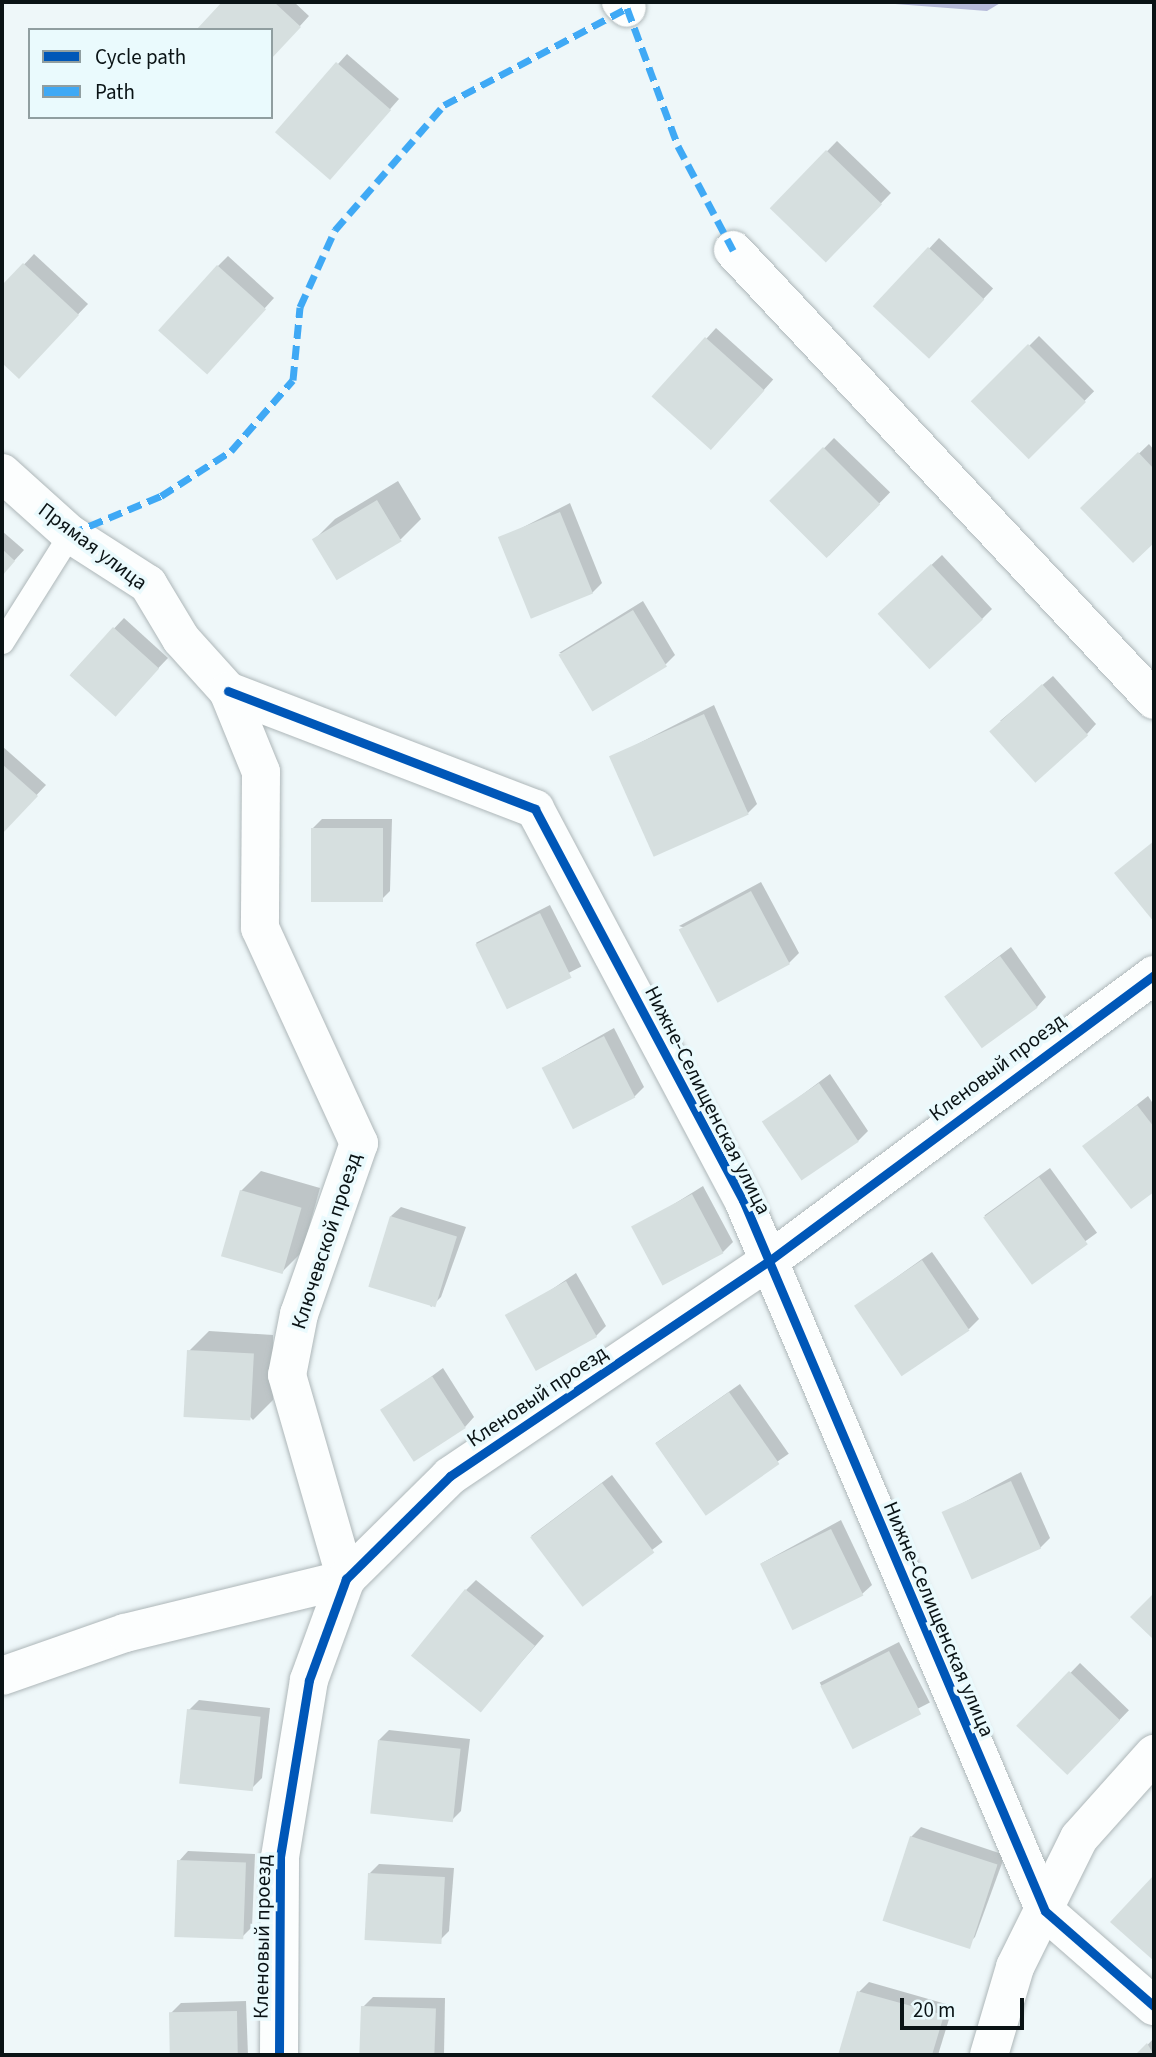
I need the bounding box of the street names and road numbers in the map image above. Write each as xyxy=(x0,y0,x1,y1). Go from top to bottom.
street label: Прямая улица xyxy=(34,497,152,595)
street label: Нижне-Селищенская улица xyxy=(639,982,777,1218)
street label: Кленовый проезд xyxy=(924,1008,1070,1126)
street label: Ключевской проезд xyxy=(286,1150,366,1332)
street label: Кленовый проезд xyxy=(462,1340,612,1452)
street label: Нижне-Селищенская улица xyxy=(878,1498,1000,1740)
street label: Кленовый проезд xyxy=(248,1855,276,2019)

